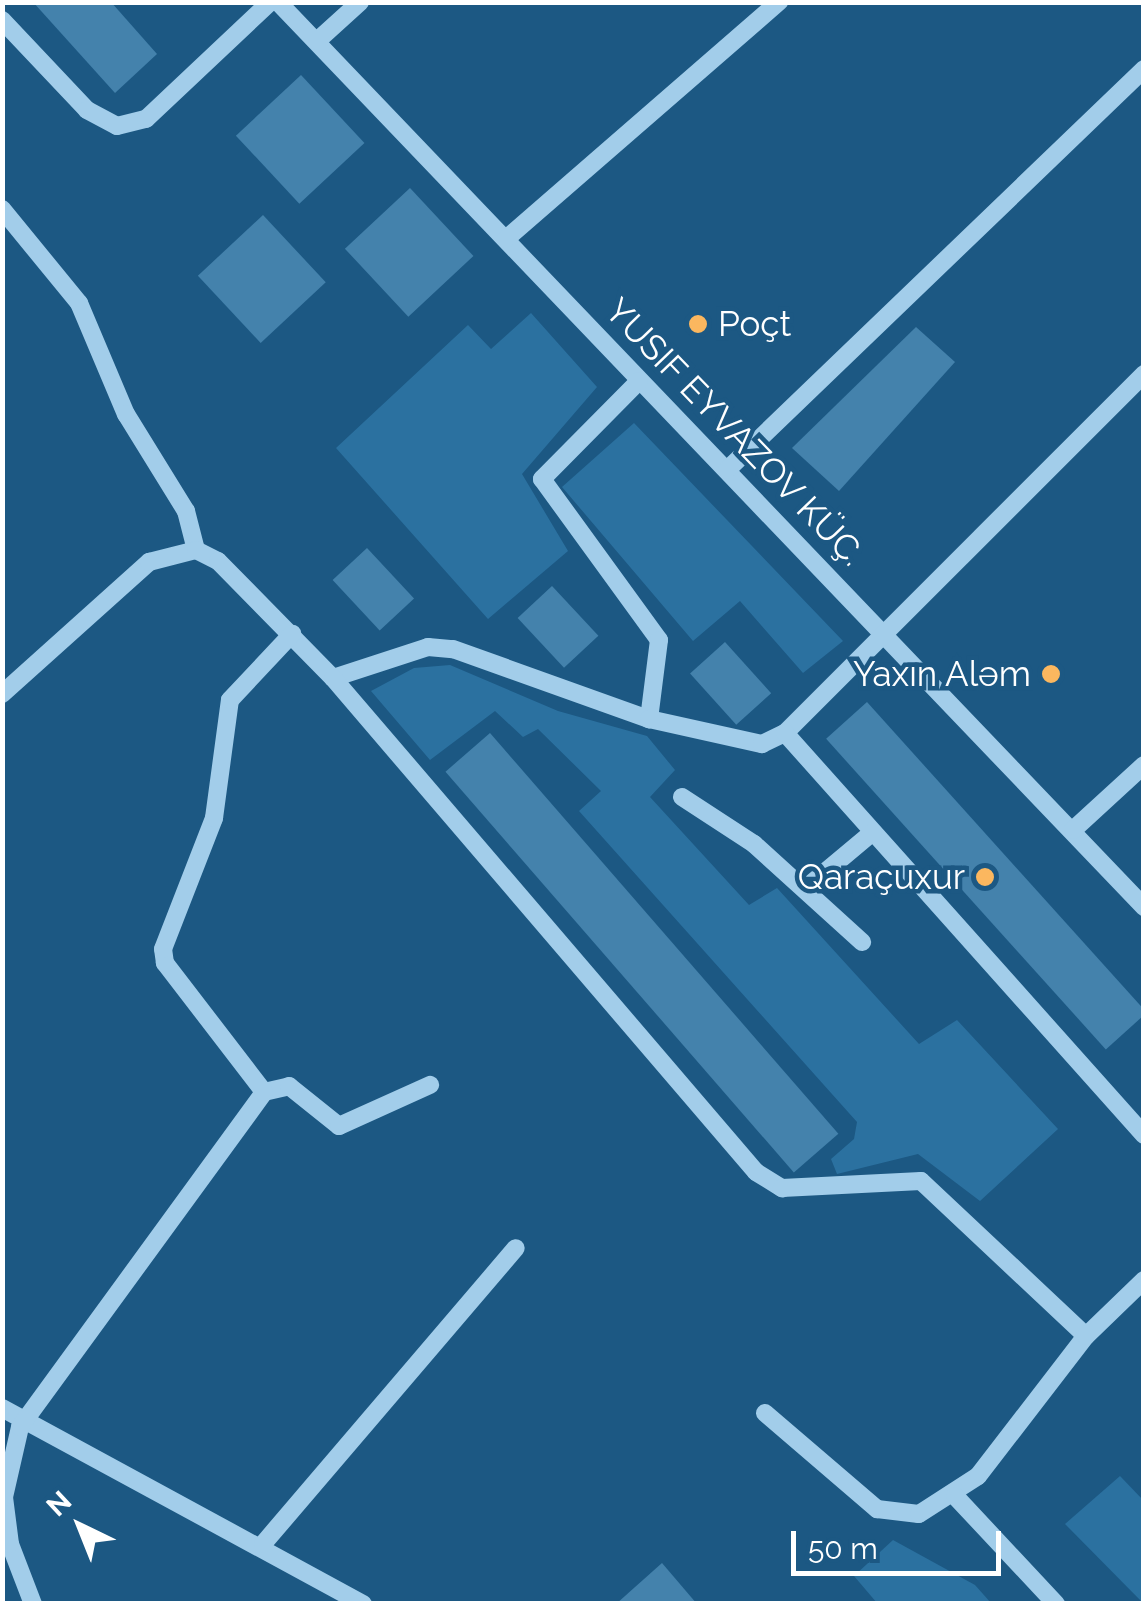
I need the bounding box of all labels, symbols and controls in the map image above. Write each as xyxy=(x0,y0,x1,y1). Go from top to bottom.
street label: YUSIF EYVAZOV KÜÇ. xyxy=(596,289,874,575)
place label: Poçt xyxy=(718,303,791,345)
marker: Poçt xyxy=(687,313,709,335)
place label: Yaxın Aləm xyxy=(852,653,1031,695)
marker: Yaxın Aləm xyxy=(1040,663,1062,685)
place label: Qaraçuxur xyxy=(798,856,965,898)
marker: Qaraçuxur xyxy=(974,866,996,888)
north arrow xyxy=(30,1476,130,1576)
text: N xyxy=(40,1484,78,1523)
scale bar xyxy=(796,1511,1006,1573)
text: 50 m xyxy=(808,1531,878,1566)

